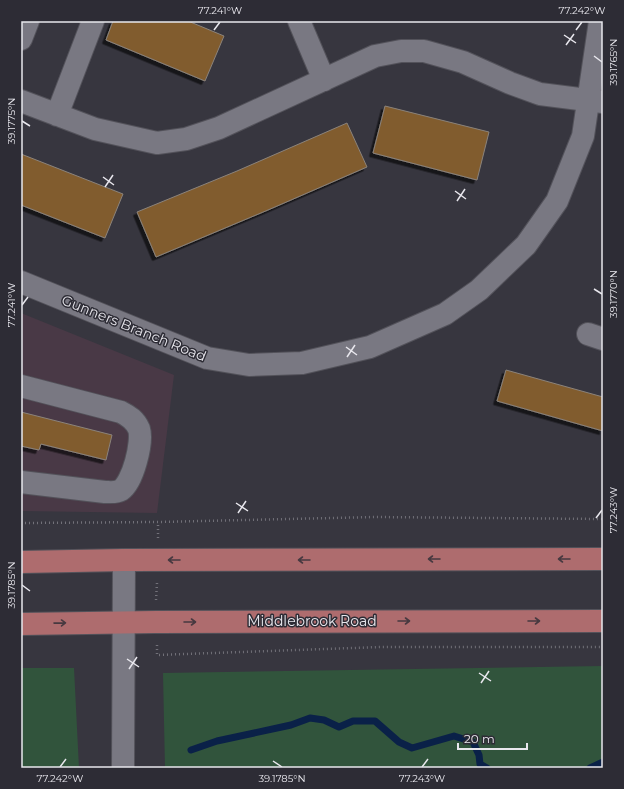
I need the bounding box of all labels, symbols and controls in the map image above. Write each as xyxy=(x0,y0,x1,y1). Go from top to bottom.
text: 77.241°W xyxy=(198,4,242,17)
text: 77.242°W xyxy=(559,4,605,17)
text: 39.1765°N xyxy=(607,39,620,85)
text: 39.1775°N xyxy=(5,98,18,144)
text: 39.1770°N xyxy=(607,270,620,318)
text: 77.241°W xyxy=(5,283,18,327)
street label: Gunners Branch Road xyxy=(59,291,209,365)
text: 77.243°W xyxy=(607,487,620,533)
one-way arrow xyxy=(428,555,441,563)
one-way arrow xyxy=(558,555,571,563)
one-way arrow xyxy=(168,556,181,564)
one-way arrow xyxy=(298,556,311,564)
text: 39.1785°N xyxy=(5,561,18,609)
street label: Middlebrook Road xyxy=(247,612,377,630)
one-way arrow xyxy=(397,617,410,625)
one-way arrow xyxy=(527,617,540,625)
one-way arrow xyxy=(183,618,196,626)
one-way arrow xyxy=(53,619,66,627)
scale bar xyxy=(458,725,527,751)
text: 20 m xyxy=(464,731,495,746)
text: 77.242°W xyxy=(37,772,83,785)
text: 39.1785°N xyxy=(258,772,306,785)
text: 77.243°W xyxy=(399,772,445,785)

